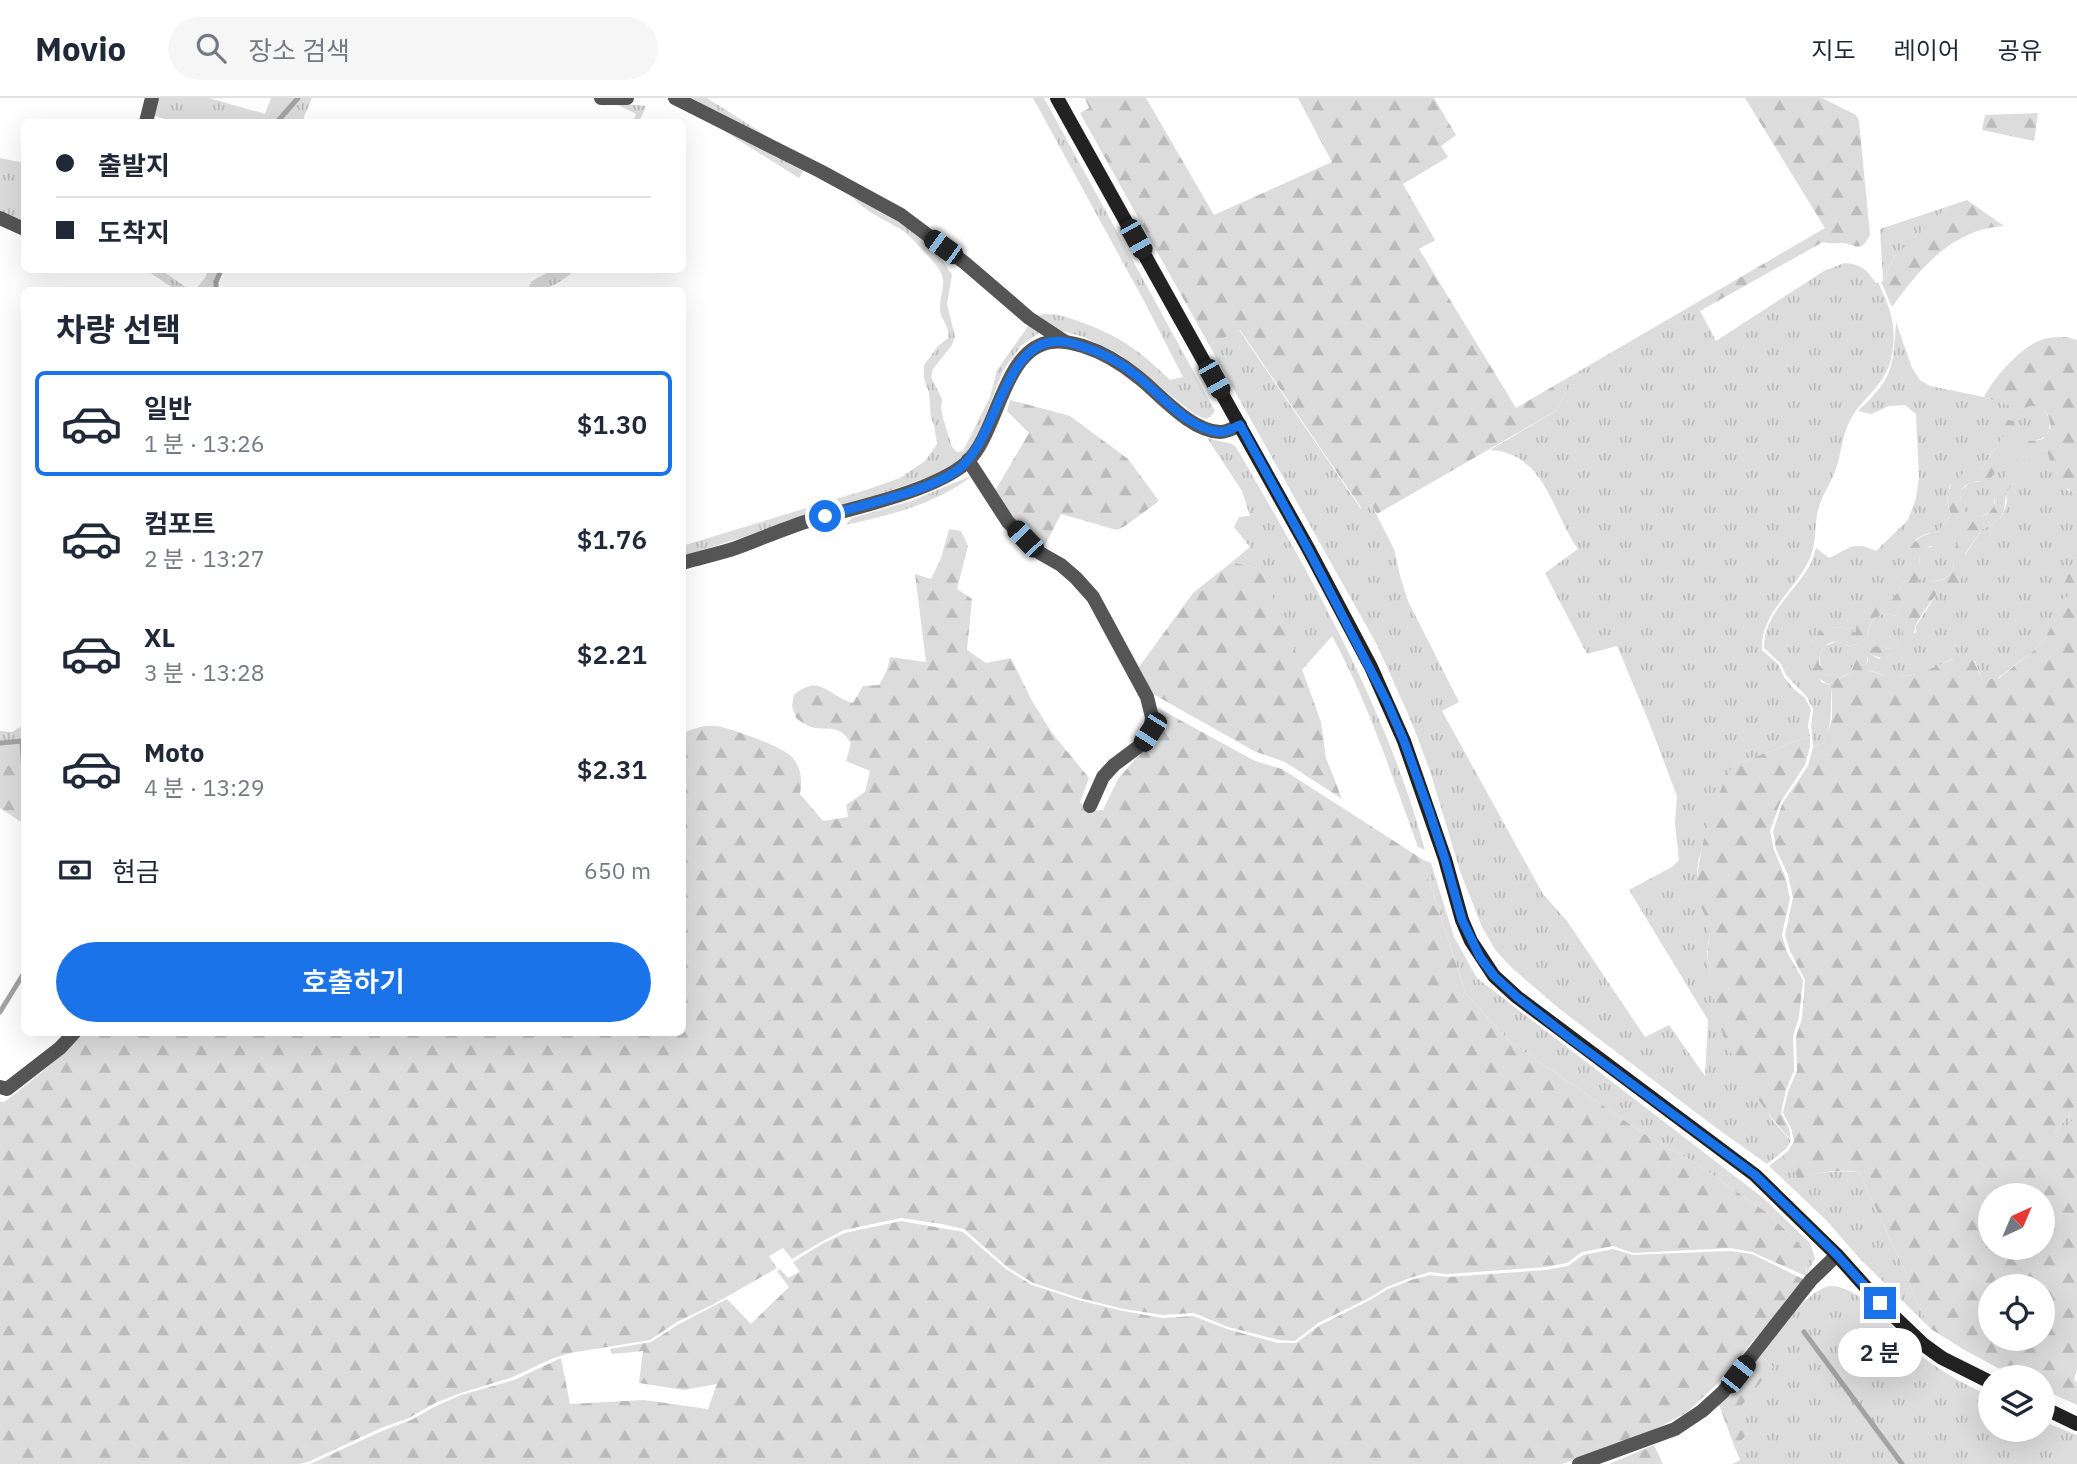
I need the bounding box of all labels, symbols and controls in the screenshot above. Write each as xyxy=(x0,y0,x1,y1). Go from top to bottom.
search box xyxy=(168,17,658,80)
text: Movio xyxy=(35,27,126,70)
icon: search xyxy=(192,29,230,67)
text: 장소 검색 xyxy=(248,33,350,67)
text: 지도 xyxy=(1811,34,1856,66)
text: 레이어 xyxy=(1894,34,1960,66)
text: 공유 xyxy=(1998,34,2042,66)
text: 출발지 xyxy=(98,148,170,182)
text: 도착지 xyxy=(98,215,170,249)
car xyxy=(1117,216,1156,262)
car xyxy=(920,226,967,268)
text: 차량 선택 xyxy=(56,308,181,350)
car xyxy=(1195,356,1234,402)
text: 일반 xyxy=(144,391,192,425)
icon: car xyxy=(60,392,123,455)
text: $1.30 xyxy=(577,407,647,441)
text: 1 분 · 13:26 xyxy=(144,428,265,458)
route start xyxy=(809,500,841,532)
text: 컴포트 xyxy=(144,506,216,540)
icon: car xyxy=(60,507,123,570)
car xyxy=(1003,517,1048,561)
text: $1.76 xyxy=(577,522,647,556)
text: 2 분 · 13:27 xyxy=(144,543,265,573)
text: XL xyxy=(144,620,175,654)
icon: car xyxy=(60,622,123,685)
text: $2.21 xyxy=(577,637,647,671)
text: 3 분 · 13:28 xyxy=(144,657,265,687)
car xyxy=(1130,709,1171,755)
text: Moto xyxy=(144,735,204,769)
icon: car xyxy=(60,737,123,800)
text: $2.31 xyxy=(577,752,647,786)
text: 4 분 · 13:29 xyxy=(144,772,265,802)
icon: cash xyxy=(56,851,94,889)
text: 현금 xyxy=(112,854,160,888)
text: 650 m xyxy=(584,855,651,885)
button: 호출하기 xyxy=(56,942,651,1022)
north arrow xyxy=(1978,1183,2054,1260)
map controls xyxy=(1978,1183,2055,1442)
button: locate xyxy=(1978,1274,2055,1351)
route end xyxy=(1864,1287,1896,1319)
callout: 2 분 xyxy=(1838,1328,1922,1376)
text: 2 분 xyxy=(1860,1337,1900,1367)
car xyxy=(1717,1351,1760,1397)
button: layers xyxy=(1978,1365,2055,1442)

